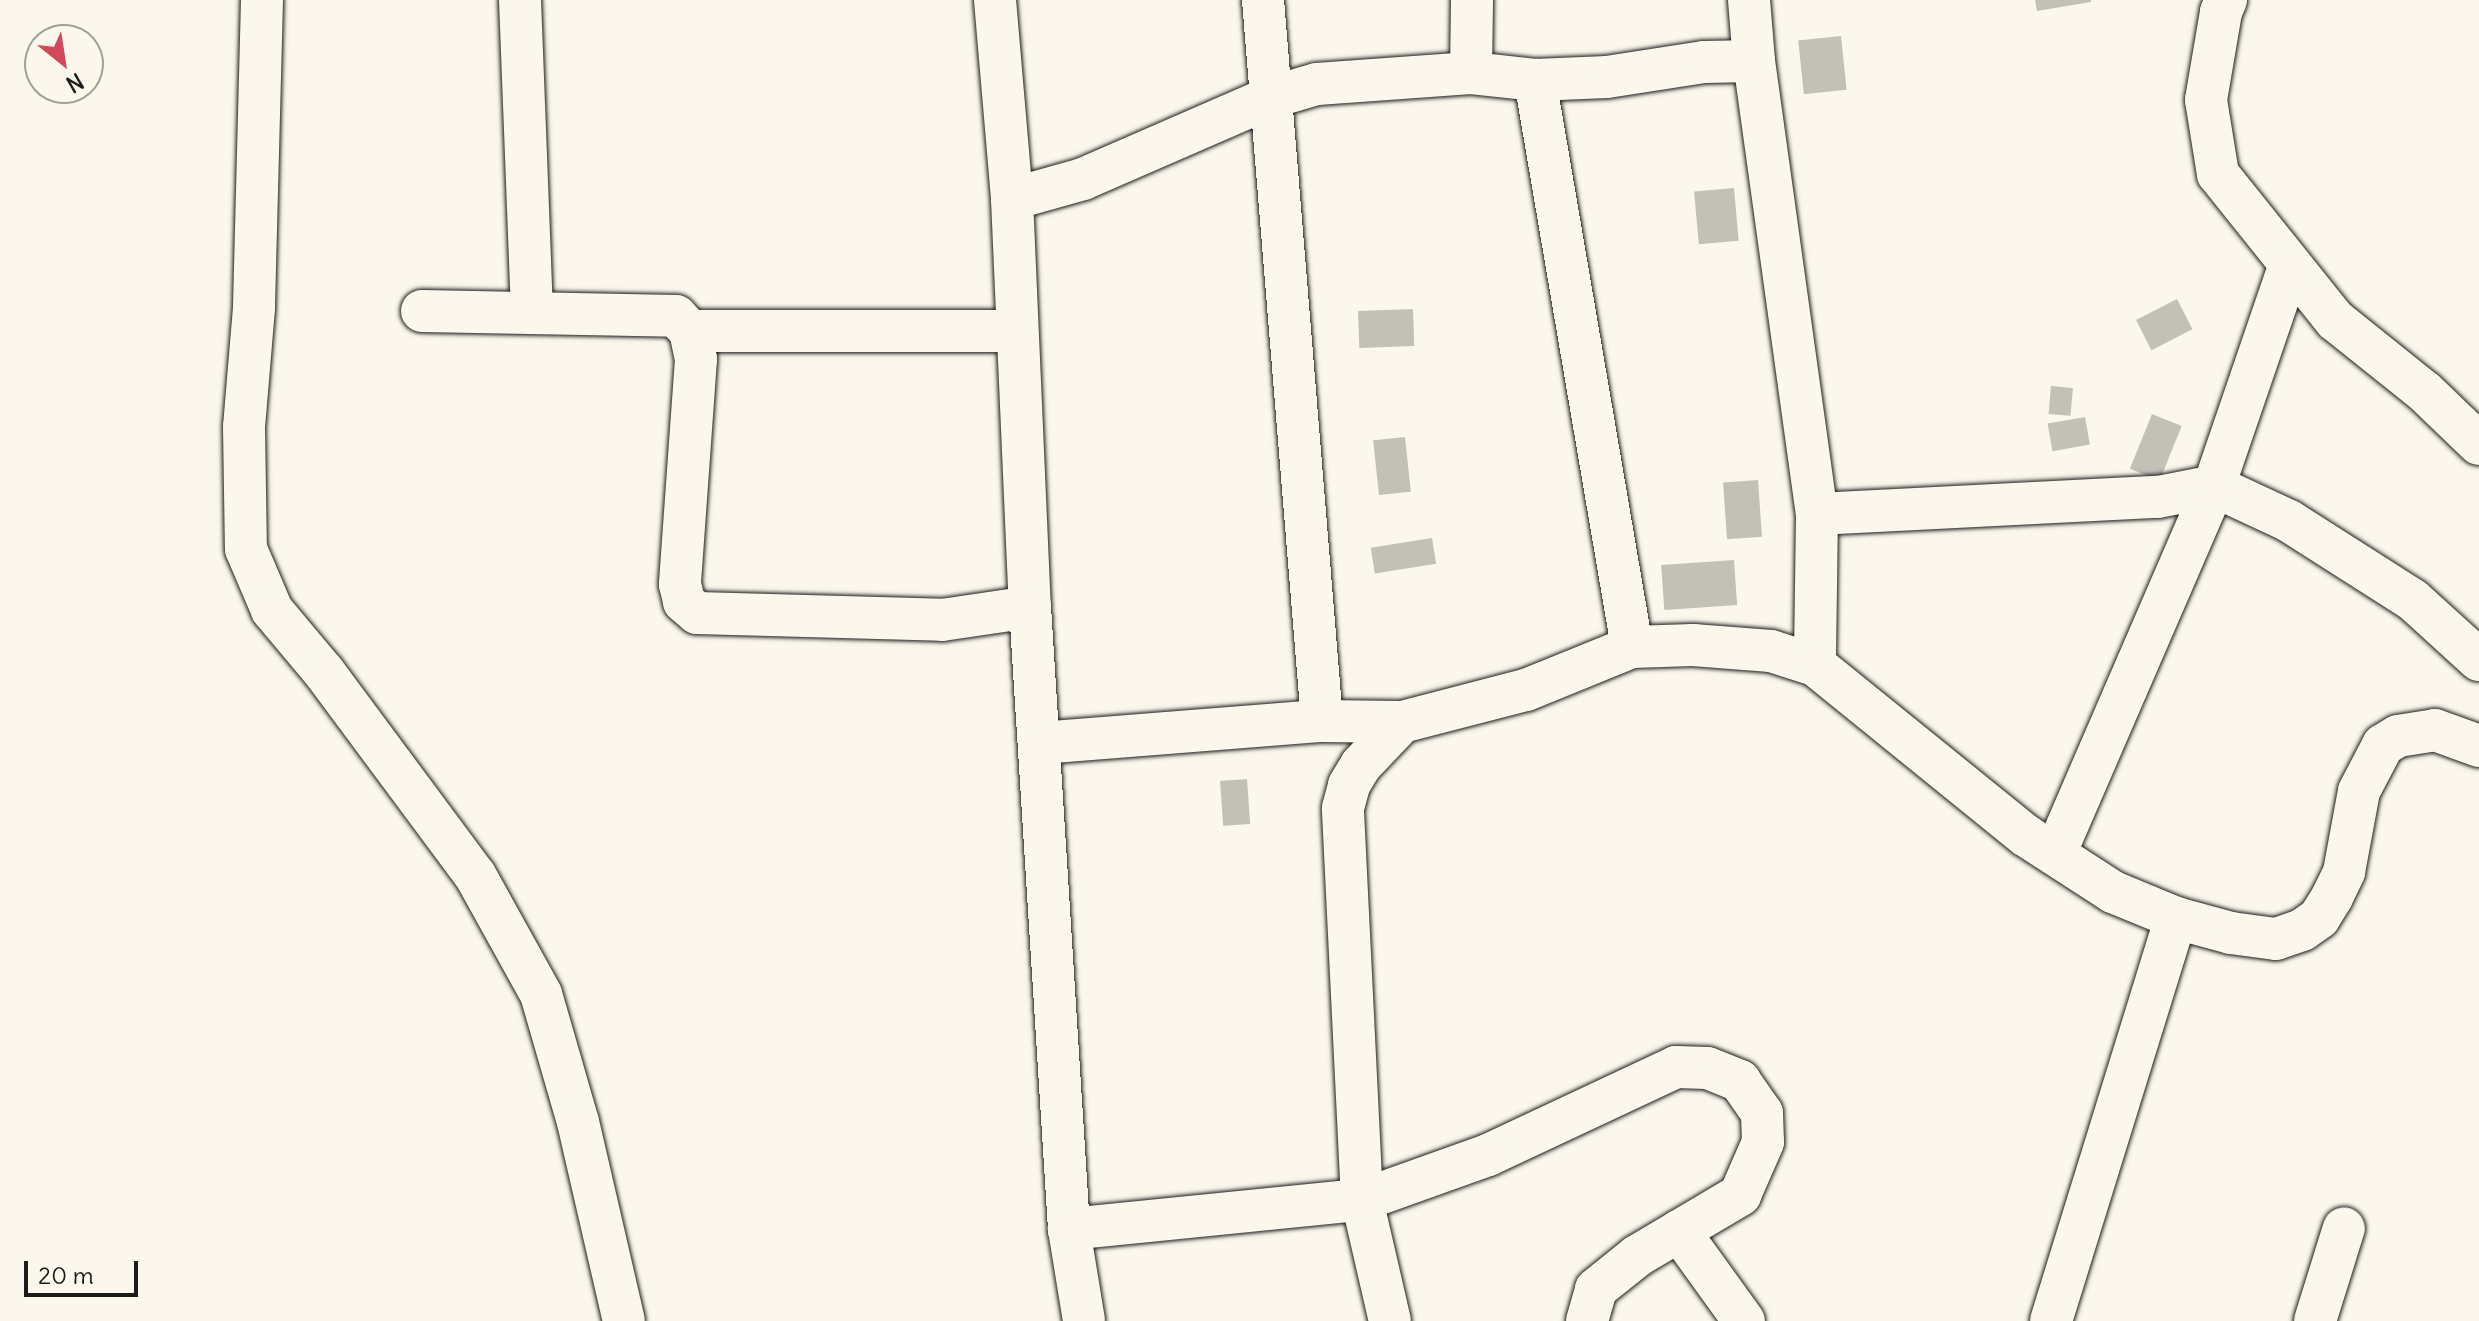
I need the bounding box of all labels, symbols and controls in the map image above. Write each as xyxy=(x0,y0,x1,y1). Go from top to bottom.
north arrow xyxy=(24,24,104,104)
text: N xyxy=(61,67,89,99)
scale bar xyxy=(28,1245,142,1295)
text: 20 m xyxy=(38,1260,94,1290)

